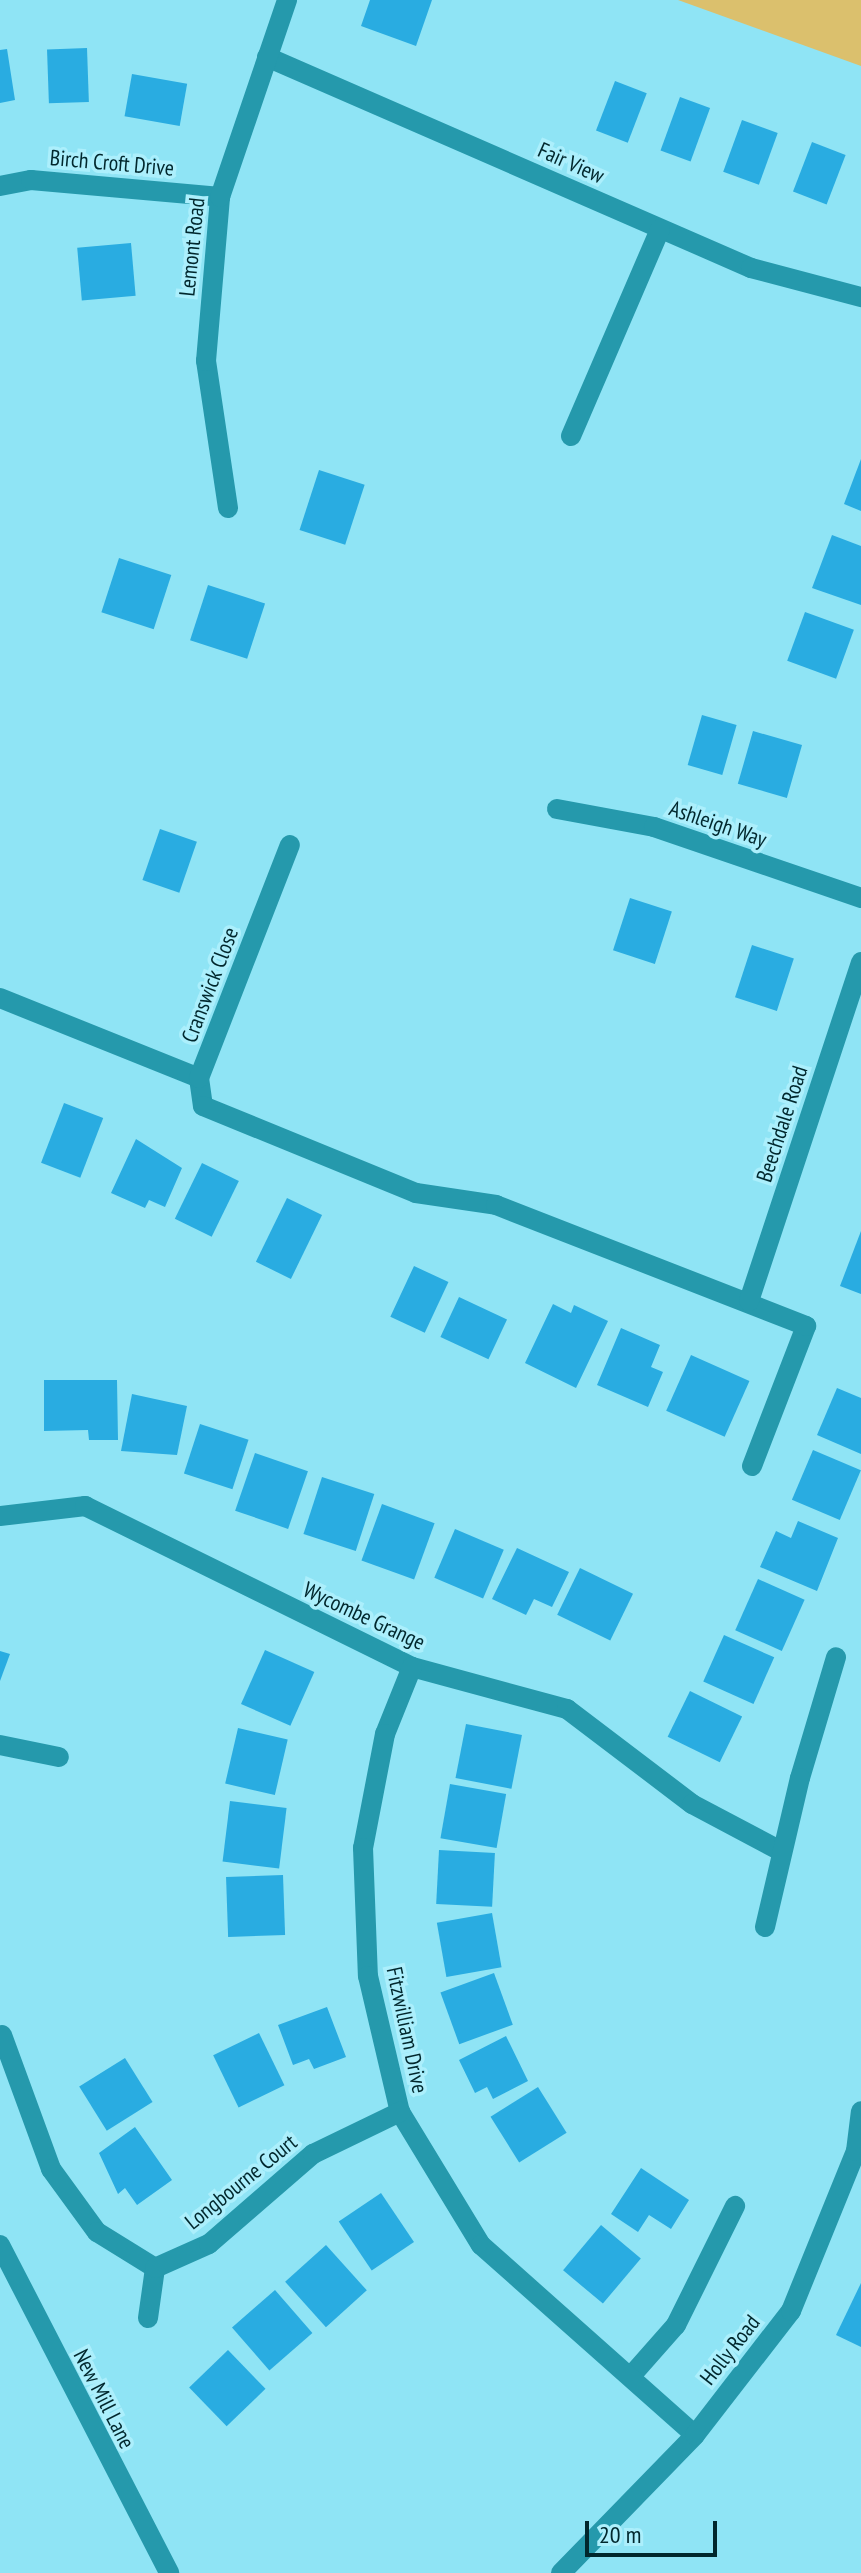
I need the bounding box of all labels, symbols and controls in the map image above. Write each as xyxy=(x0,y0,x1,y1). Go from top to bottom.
street label: Fair View xyxy=(534,137,608,189)
street label: Birch Croft Drive xyxy=(49,144,175,182)
street label: Lemont Road xyxy=(174,196,210,298)
street label: Ashleigh Way xyxy=(666,795,770,853)
street label: Cranswick Close xyxy=(176,923,244,1047)
street label: Beechdale Road xyxy=(751,1063,813,1185)
street label: Wycombe Grange xyxy=(299,1576,429,1656)
street label: Fitzwilliam Drive xyxy=(381,1964,433,2096)
street label: Longbourne Court xyxy=(180,2129,302,2235)
street label: Holly Road xyxy=(694,2310,766,2390)
street label: New Mill Lane xyxy=(68,2345,140,2453)
scale bar xyxy=(589,2505,721,2555)
text: 20 m xyxy=(599,2519,641,2550)

